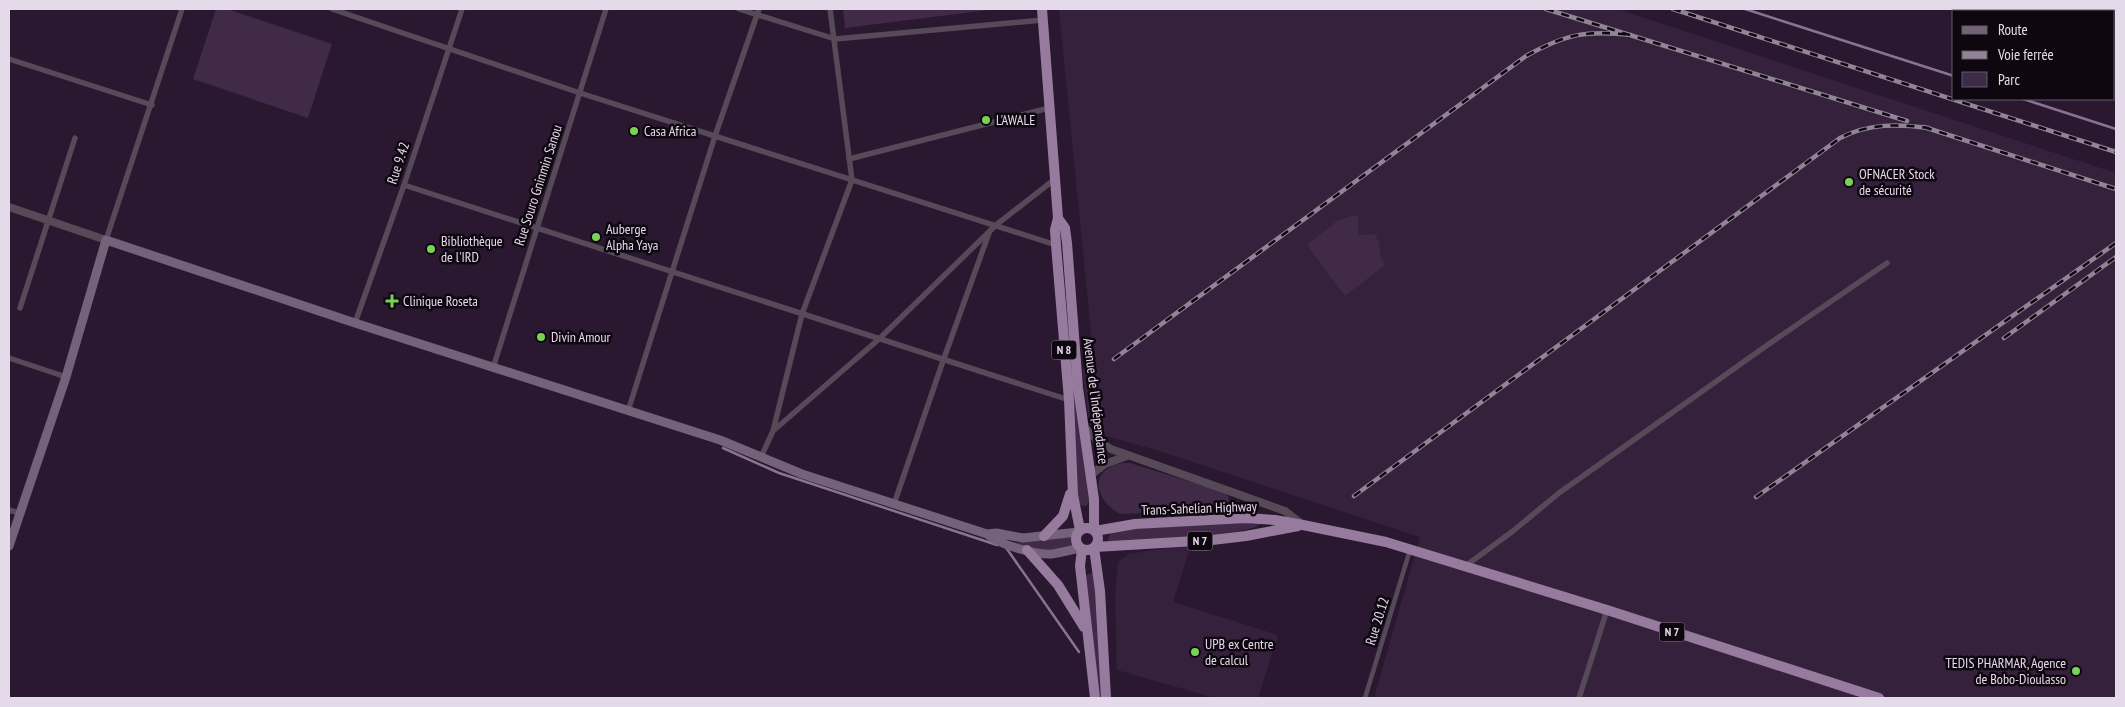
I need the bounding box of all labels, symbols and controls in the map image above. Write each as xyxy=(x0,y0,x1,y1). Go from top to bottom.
legend xyxy=(1952,10,2115,100)
text: Route xyxy=(1998,20,2028,39)
text: Voie ferrée xyxy=(1997,45,2054,64)
text: Parc xyxy=(1998,70,2020,89)
place label: L'AWALE xyxy=(996,111,1035,129)
marker: L'AWALE xyxy=(980,114,992,126)
street label: Rue Souro Gninmin Sanou xyxy=(510,122,566,248)
place label: Casa Africa xyxy=(644,122,696,140)
marker: Casa Africa xyxy=(628,125,640,137)
street label: Rue 9.42 xyxy=(383,140,413,186)
place label: OFNACER Stock de sécurité xyxy=(1859,165,1935,199)
marker: OFNACER Stock de sécurité xyxy=(1843,176,1855,188)
place label: Auberge Alpha Yaya xyxy=(606,220,658,254)
marker: Auberge Alpha Yaya xyxy=(590,231,602,243)
place label: Bibliothèque de l'IRD xyxy=(441,232,503,266)
marker: Bibliothèque de l'IRD xyxy=(425,243,437,255)
place label: Clinique Roseta xyxy=(403,292,478,310)
marker: Clinique Roseta xyxy=(385,294,399,308)
place label: Divin Amour xyxy=(551,328,610,346)
marker: Divin Amour xyxy=(535,331,547,343)
street label: Avenue de l'Indépendance xyxy=(1079,337,1113,465)
road number: N 8 xyxy=(1052,340,1076,360)
street label: Trans-Sahelian Highway xyxy=(1141,497,1258,519)
road number: N 7 xyxy=(1188,532,1212,550)
street label: Rue 20.12 xyxy=(1361,595,1393,647)
road number: N 7 xyxy=(1660,622,1684,642)
place label: UPB ex Centre de calcul xyxy=(1205,635,1274,669)
marker: UPB ex Centre de calcul xyxy=(1189,646,1201,658)
place label: TEDIS PHARMAR, Agence de Bobo-Dioulasso xyxy=(1946,654,2066,688)
marker: TEDIS PHARMAR, Agence de Bobo-Dioulasso xyxy=(2070,665,2082,677)

